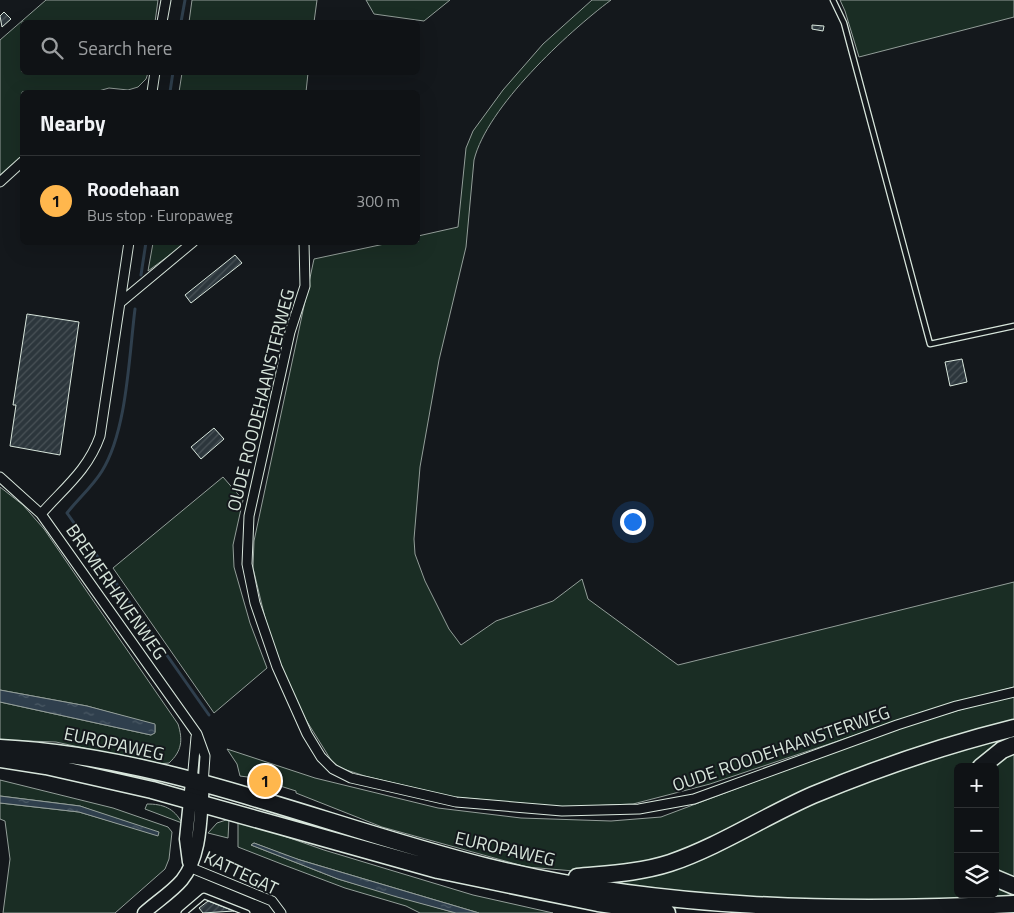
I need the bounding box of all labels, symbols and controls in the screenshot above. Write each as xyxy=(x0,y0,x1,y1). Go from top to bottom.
search box xyxy=(20,20,420,75)
text: Search here xyxy=(78,33,172,62)
icon: search xyxy=(38,34,66,62)
text: Nearby xyxy=(40,107,105,139)
text: Roodehaan xyxy=(87,174,179,203)
text: 1 xyxy=(52,189,60,213)
text: 300 m xyxy=(356,189,400,213)
text: Bus stop · Europaweg xyxy=(87,203,233,227)
street label: OUDE ROODEHAANSTERWEG xyxy=(220,286,301,514)
your location xyxy=(620,509,646,535)
street label: BREMERHAVENWEG xyxy=(59,518,173,665)
street label: OUDE ROODEHAANSTERWEG xyxy=(669,699,893,798)
street label: EUROPAWEG xyxy=(62,720,167,767)
pin: 1 xyxy=(249,762,281,800)
map controls xyxy=(954,763,999,898)
button: + xyxy=(954,763,999,808)
button: − xyxy=(954,808,999,853)
street label: EUROPAWEG xyxy=(452,824,558,873)
street label: KATTEGAT xyxy=(200,844,283,902)
button: layers xyxy=(954,853,999,898)

